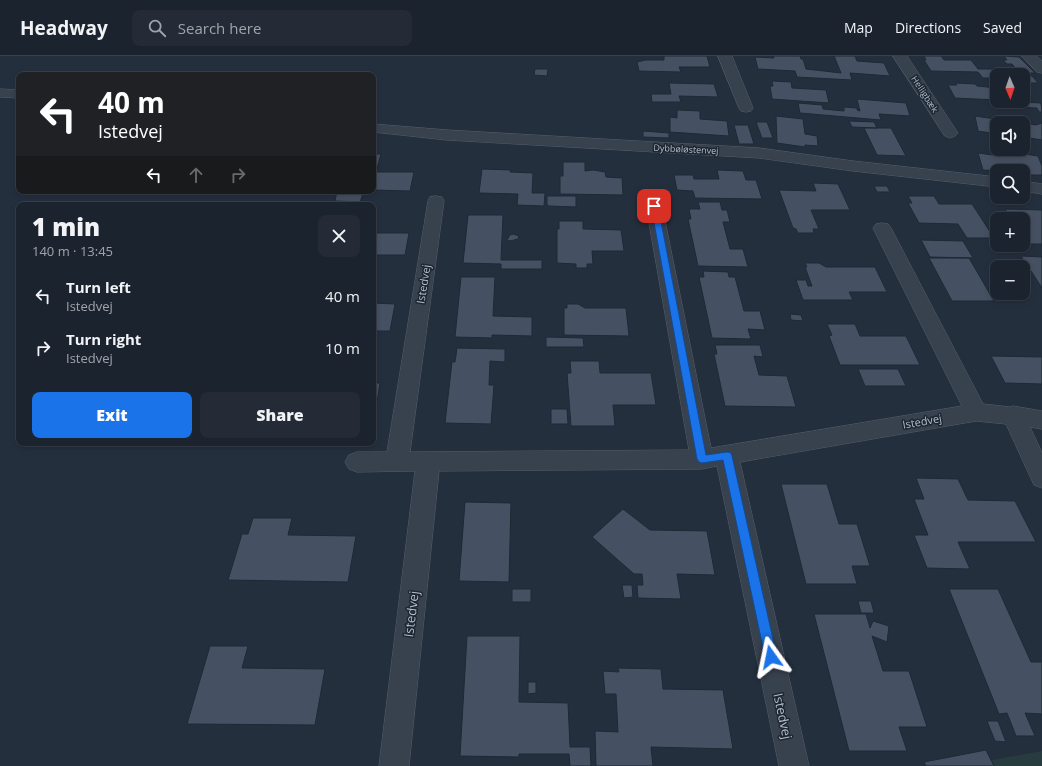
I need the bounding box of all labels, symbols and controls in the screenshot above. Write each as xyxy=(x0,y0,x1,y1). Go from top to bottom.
search box xyxy=(132,10,412,46)
text: Headway xyxy=(20,15,108,41)
icon: search xyxy=(146,17,168,39)
text: Search here xyxy=(178,18,261,38)
text: Map xyxy=(844,18,873,37)
text: Directions xyxy=(895,18,961,37)
text: Saved xyxy=(983,18,1022,37)
north arrow xyxy=(990,68,1030,108)
map controls xyxy=(990,68,1030,300)
street label: Helligbæk xyxy=(908,73,942,115)
text: 40 m xyxy=(98,83,165,121)
icon: left xyxy=(32,88,84,140)
button: sound xyxy=(990,116,1030,156)
text: Istedvej xyxy=(98,119,163,143)
street label: Dybbøløstenvej xyxy=(653,141,719,157)
icon: left xyxy=(143,164,165,186)
icon: ahead xyxy=(185,164,207,186)
icon: right xyxy=(227,164,249,186)
button: search xyxy=(990,164,1030,204)
pin xyxy=(637,189,671,223)
icon: arrive xyxy=(643,195,665,217)
text: 1 min xyxy=(32,210,100,243)
button: + xyxy=(990,212,1030,252)
button: close xyxy=(318,215,360,257)
text: 140 m · 13:45 xyxy=(32,242,113,260)
button: − xyxy=(990,260,1030,300)
street label: Istedvej xyxy=(412,263,434,305)
text: Turn left xyxy=(66,277,131,297)
icon: left xyxy=(32,285,54,307)
text: 40 m xyxy=(325,286,360,306)
text: Istedvej xyxy=(66,297,113,315)
text: Turn right xyxy=(66,329,141,349)
icon: right xyxy=(32,337,54,359)
text: 10 m xyxy=(325,338,360,358)
text: Istedvej xyxy=(66,349,113,367)
button: Exit xyxy=(32,392,192,438)
button: Share xyxy=(200,392,360,438)
street label: Istedvej xyxy=(901,410,943,432)
street label: Istedvej xyxy=(399,590,423,638)
position arrow xyxy=(750,636,792,678)
street label: Istedvej xyxy=(769,691,797,741)

